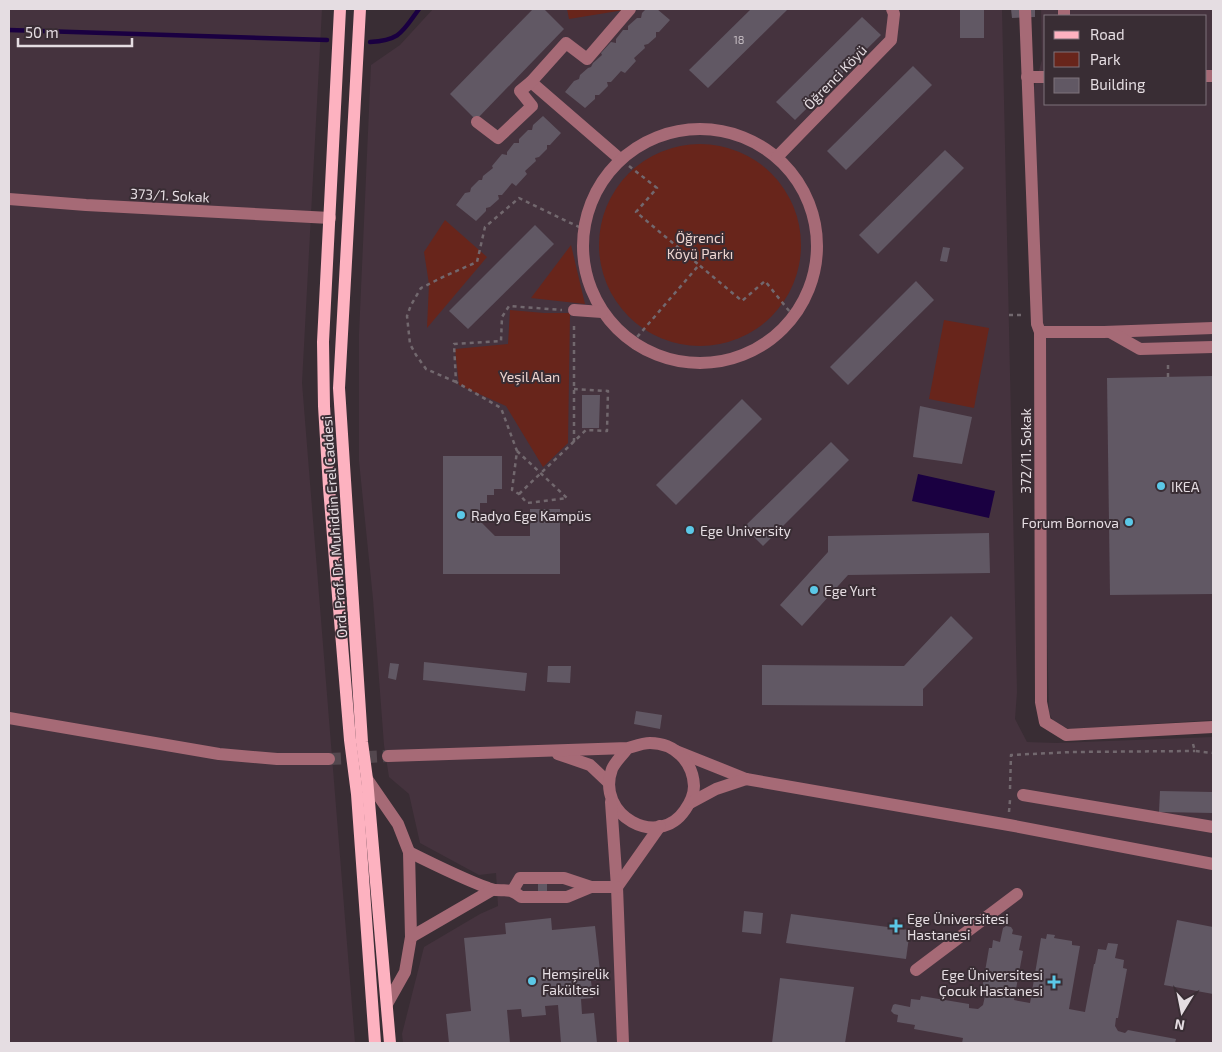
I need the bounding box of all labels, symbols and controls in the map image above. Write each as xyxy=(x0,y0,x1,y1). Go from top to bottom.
scale bar xyxy=(18,15,131,47)
legend xyxy=(1044,15,1207,105)
text: 50 m xyxy=(25,23,59,41)
text: Road xyxy=(1090,25,1125,43)
house number: 18 xyxy=(733,33,745,46)
street label: Öğrenci Köyü xyxy=(800,41,870,113)
text: Park xyxy=(1090,50,1121,68)
text: Building xyxy=(1090,75,1146,93)
street label: 373/1. Sokak xyxy=(130,184,210,206)
park label: Öğrenci Köyü Parkı xyxy=(667,229,733,262)
park label: Yeşil Alan xyxy=(500,368,560,386)
street label: 372/11. Sokak xyxy=(1017,408,1034,494)
street label: Ord. Prof. Dr. Muhiddin Erel Caddesi xyxy=(318,415,350,639)
place label: IKEA xyxy=(1171,478,1200,495)
marker: IKEA xyxy=(1155,480,1167,492)
place label: Radyo Ege Kampüs xyxy=(471,507,591,524)
marker: Radyo Ege Kampüs xyxy=(455,509,467,521)
place label: Forum Bornova xyxy=(1021,514,1119,531)
marker: Forum Bornova xyxy=(1123,516,1135,528)
place label: Ege University xyxy=(700,522,792,539)
marker: Ege University xyxy=(684,524,696,536)
place label: Ege Yurt xyxy=(824,582,876,599)
marker: Ege Yurt xyxy=(808,584,820,596)
place label: Ege Üniversitesi Hastanesi xyxy=(907,910,1009,943)
marker: Ege Üniversitesi Hastanesi xyxy=(889,919,903,933)
place label: Hemşirelik Fakültesi xyxy=(542,965,609,998)
place label: Ege Üniversitesi Çocuk Hastanesi xyxy=(939,966,1043,1000)
marker: Hemşirelik Fakültesi xyxy=(526,975,538,987)
marker: Ege Üniversitesi Çocuk Hastanesi xyxy=(1047,975,1061,989)
north arrow xyxy=(1157,987,1207,1037)
text: N xyxy=(1173,1016,1186,1035)

